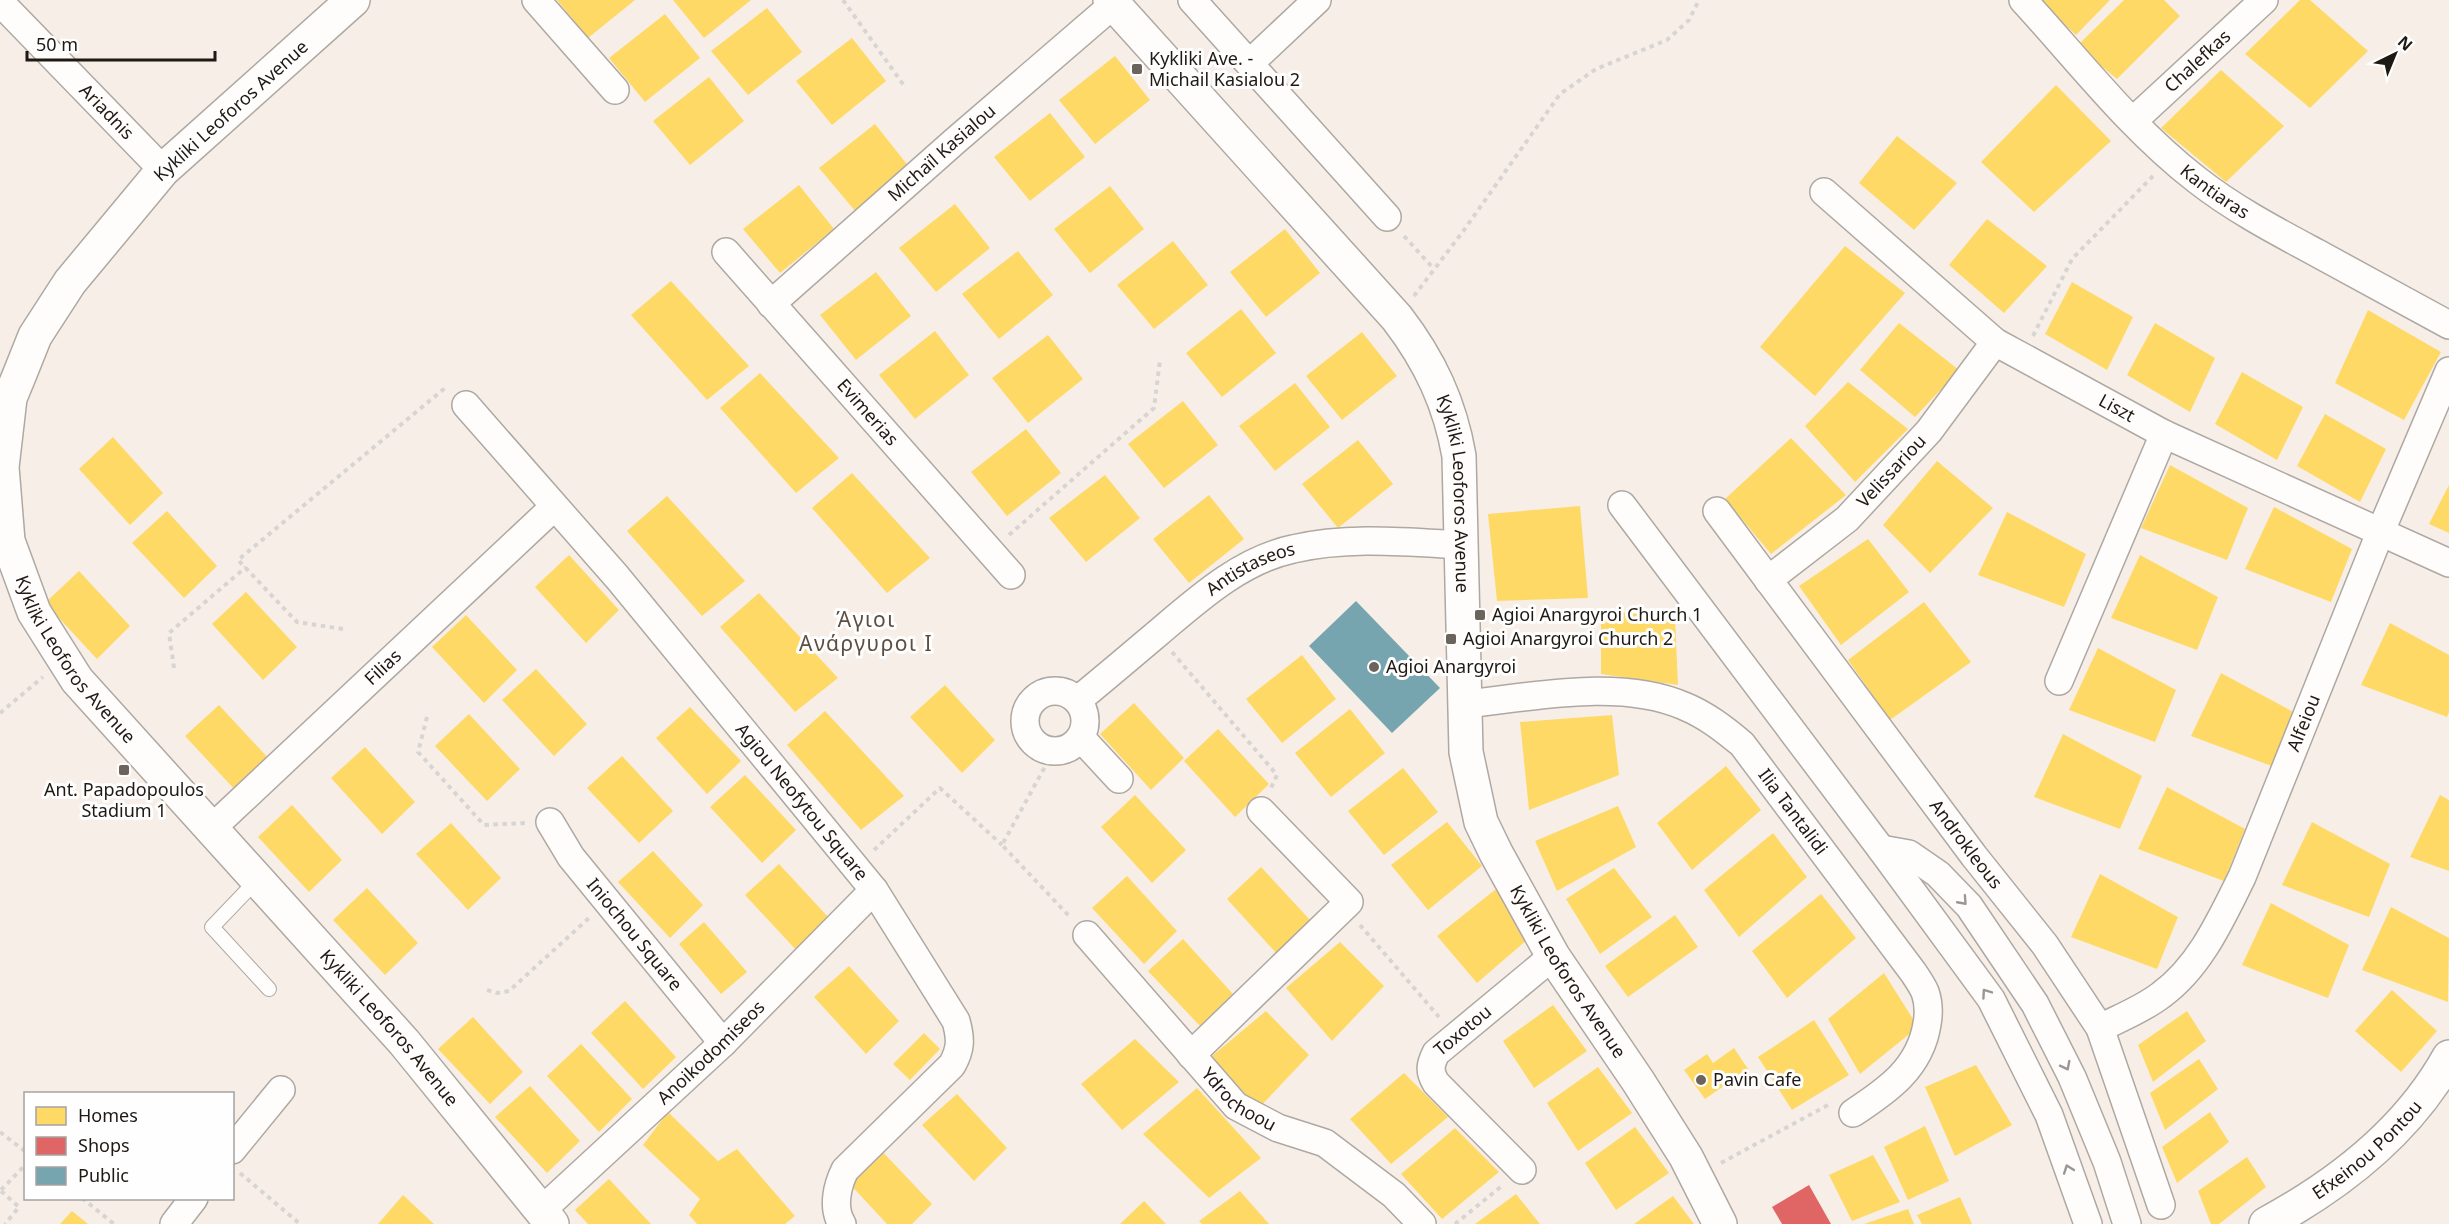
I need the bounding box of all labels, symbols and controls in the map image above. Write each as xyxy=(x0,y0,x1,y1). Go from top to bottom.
scale bar xyxy=(27,24,214,62)
street label: Chalefkas xyxy=(2159,24,2235,97)
north arrow xyxy=(2365,24,2425,84)
text: N xyxy=(2393,31,2417,56)
text: 50 m xyxy=(36,32,78,56)
street label: Kykliki Leoforos Avenue xyxy=(148,34,313,186)
place label: Kykliki Ave. - Michail Kasialou 2 xyxy=(1149,46,1300,91)
marker: Kykliki Ave. - Michail Kasialou 2 xyxy=(1130,62,1144,76)
street label: Ariadnis xyxy=(75,78,140,144)
street label: Michaïl Kasialou xyxy=(882,98,1000,206)
street label: Kantiaras xyxy=(2176,158,2254,224)
street label: Evimerias xyxy=(832,373,904,450)
street label: Liszt xyxy=(2095,388,2140,427)
street label: Kykliki Leoforos Avenue xyxy=(1432,390,1475,593)
street label: Velissariou xyxy=(1851,429,1931,512)
street label: Antistaseos xyxy=(1200,536,1297,601)
street label: Kykliki Leoforos Avenue xyxy=(11,572,141,748)
place label: Agioi Anargyroi Church 1 xyxy=(1492,602,1702,626)
district label: Άγιοι Ανάργυροι Ι xyxy=(799,605,933,657)
marker: Agioi Anargyroi Church 1 xyxy=(1473,608,1487,622)
place label: Agioi Anargyroi Church 2 xyxy=(1463,626,1673,650)
marker: Agioi Anargyroi Church 2 xyxy=(1444,632,1458,646)
street label: Filias xyxy=(359,644,406,690)
place label: Agioi Anargyroi xyxy=(1386,654,1516,678)
marker: Agioi Anargyroi xyxy=(1367,660,1381,674)
street label: Alfeiou xyxy=(2281,691,2325,755)
street label: Agiou Neofytou Square xyxy=(731,718,874,885)
marker: Ant. Papadopoulos Stadium 1 xyxy=(117,763,131,777)
street label: Ilia Tantalidi xyxy=(1754,763,1834,859)
place label: Ant. Papadopoulos Stadium 1 xyxy=(44,777,204,822)
street label: Androkleous xyxy=(1925,794,2009,893)
street label: Iniochou Square xyxy=(582,873,688,995)
street label: Kykliki Leoforos Avenue xyxy=(1505,880,1632,1062)
one-way arrow xyxy=(1956,894,1967,905)
street label: Kykliki Leoforos Avenue xyxy=(315,944,464,1111)
one-way arrow xyxy=(1982,988,1993,999)
street label: Anoikodomiseos xyxy=(651,995,769,1109)
street label: Toxotou xyxy=(1428,999,1496,1061)
one-way arrow xyxy=(2059,1060,2071,1071)
street label: Ydrochoou xyxy=(1197,1062,1281,1136)
place label: Pavin Cafe xyxy=(1713,1067,1801,1091)
marker: Pavin Cafe xyxy=(1694,1073,1708,1087)
legend xyxy=(24,1092,234,1200)
street label: Efxeinou Pontou xyxy=(2307,1095,2427,1204)
text: Homes xyxy=(78,1103,138,1127)
text: Shops xyxy=(78,1133,130,1157)
text: Public xyxy=(78,1163,129,1187)
one-way arrow xyxy=(2063,1164,2076,1175)

